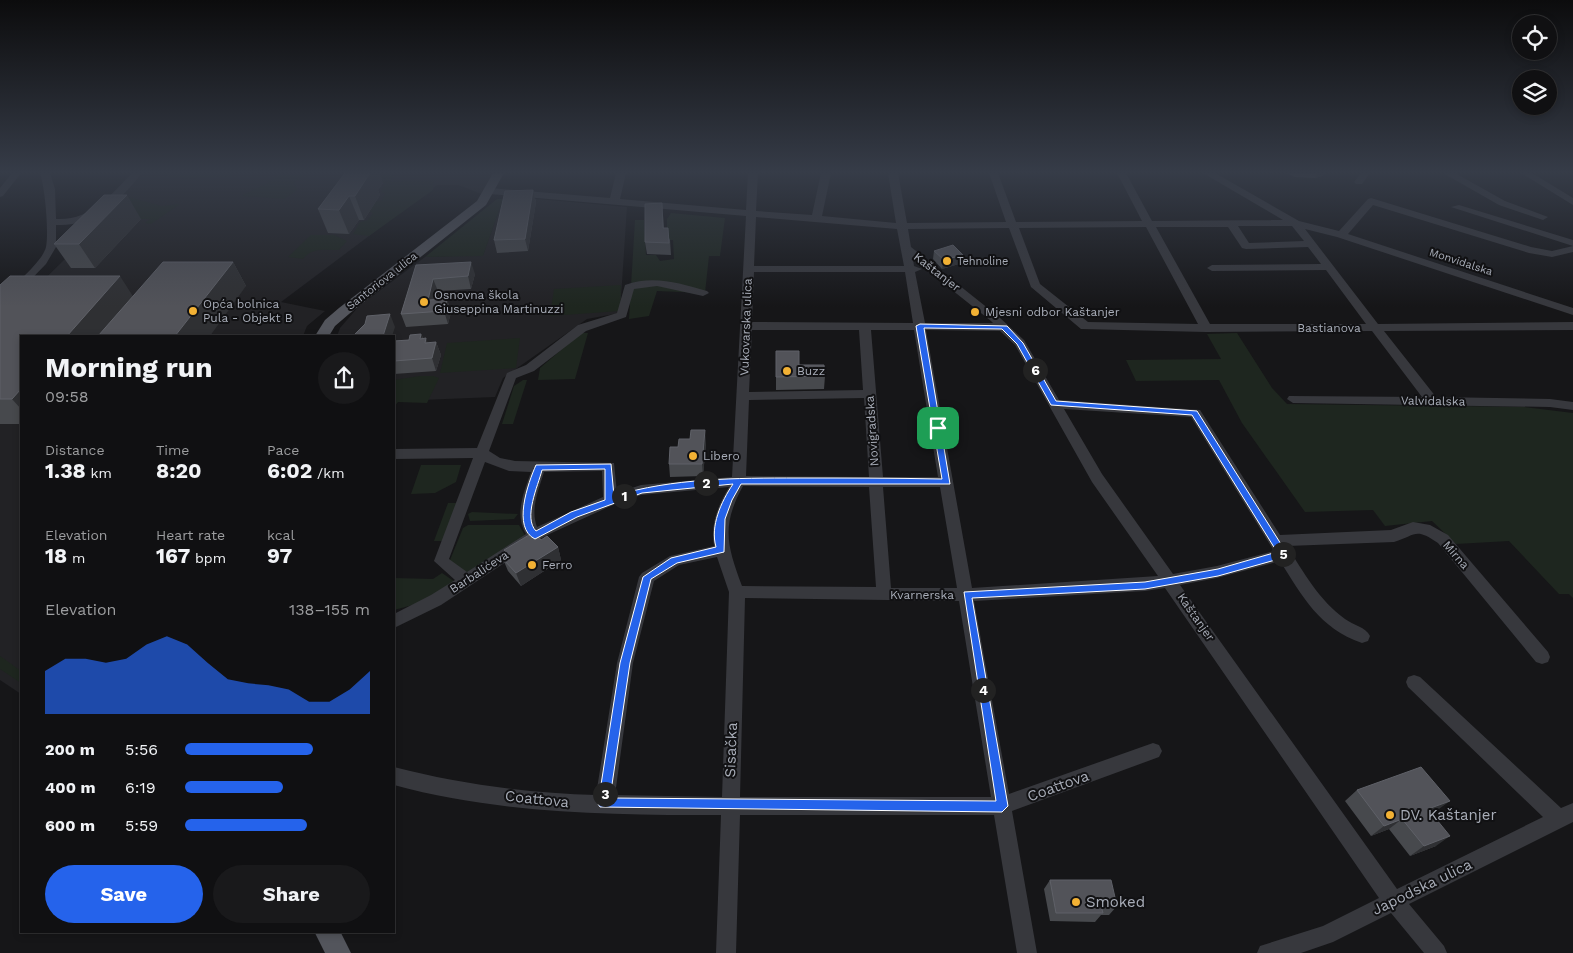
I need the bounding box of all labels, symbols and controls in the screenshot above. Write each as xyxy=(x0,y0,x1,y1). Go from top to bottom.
map controls xyxy=(1512,15,1557,115)
button: locate xyxy=(1512,15,1557,60)
button: layers xyxy=(1512,70,1557,115)
street label: Monvidalska xyxy=(1428,246,1494,278)
street label: Santoriova ulica xyxy=(344,249,420,313)
street label: Kaštanjer xyxy=(911,250,963,295)
marker: Tehnoline xyxy=(941,255,953,267)
place label: Tehnoline xyxy=(957,255,1008,268)
street label: Vukovarska ulica xyxy=(737,278,755,376)
place label: Osnovna škola Giuseppina Martinuzzi xyxy=(434,288,563,316)
marker: Osnovna škola Giuseppina Martinuzzi xyxy=(418,296,430,308)
place label: Opća bolnica Pula - Objekt B xyxy=(203,297,293,325)
marker: Opća bolnica Pula - Objekt B xyxy=(187,305,199,317)
place label: Mjesni odbor Kaštanjer xyxy=(985,305,1120,319)
marker: Mjesni odbor Kaštanjer xyxy=(969,306,981,318)
street label: Bastianova xyxy=(1297,321,1361,335)
text: Morning run xyxy=(45,351,213,384)
button: share xyxy=(318,352,370,404)
pin: 6 xyxy=(1022,358,1048,382)
text: 6 xyxy=(1031,362,1040,378)
place label: Buzz xyxy=(797,364,825,378)
marker: Buzz xyxy=(781,365,793,377)
text: 09:58 xyxy=(45,387,89,406)
street label: Valvidalska xyxy=(1401,393,1466,409)
street label: Novigradska xyxy=(863,395,881,467)
pin xyxy=(917,407,959,449)
icon: arrive xyxy=(924,414,952,442)
text: Distance xyxy=(45,442,105,458)
text: Time xyxy=(156,442,189,458)
text: Pace xyxy=(267,442,299,458)
place label: Libero xyxy=(703,449,740,463)
marker: Libero xyxy=(687,450,699,462)
text: 1.38 xyxy=(45,458,86,483)
text: 8:20 xyxy=(156,458,202,483)
text: 6:02 xyxy=(267,458,312,483)
text: km xyxy=(86,465,112,481)
text: /km xyxy=(312,465,345,481)
pin: 2 xyxy=(694,470,718,496)
text: 2 xyxy=(702,475,711,491)
pin: 1 xyxy=(612,484,636,508)
text: 1 xyxy=(621,488,628,504)
text: Elevation xyxy=(45,527,108,543)
text: Heart rate xyxy=(156,527,225,543)
text: kcal xyxy=(267,527,295,543)
street label: Mirna xyxy=(1440,538,1472,572)
pin: 5 xyxy=(1270,542,1296,566)
text: 18 xyxy=(45,543,67,568)
text: 167 xyxy=(156,543,190,568)
text: 97 xyxy=(267,543,292,568)
text: 5 xyxy=(1279,546,1288,562)
street label: Barbalićeva xyxy=(447,548,511,596)
text: m xyxy=(67,550,85,566)
text: bpm xyxy=(190,550,226,566)
place label: Ferro xyxy=(542,558,572,572)
marker: Ferro xyxy=(526,559,538,571)
street label: Kvarnerska xyxy=(890,588,954,602)
street label: Kaštanjer xyxy=(1174,590,1218,644)
text: Elevation xyxy=(45,600,116,619)
text: 138–155 m xyxy=(289,600,370,619)
pin: 4 xyxy=(970,678,996,702)
text: 4 xyxy=(979,682,988,698)
street label: Sisačka xyxy=(721,722,741,778)
text: 200 m xyxy=(45,740,95,759)
text: 5:56 xyxy=(125,740,158,759)
street label: Coattova xyxy=(1025,766,1092,805)
text: 400 m xyxy=(45,778,96,797)
text: 6:19 xyxy=(125,778,156,797)
pin: 3 xyxy=(592,782,618,806)
text: 3 xyxy=(601,786,610,802)
street label: Coattova xyxy=(504,787,570,811)
place label: DV. Kaštanjer xyxy=(1400,806,1497,824)
marker: DV. Kaštanjer xyxy=(1384,809,1396,821)
text: 600 m xyxy=(45,816,95,835)
text: 5:59 xyxy=(125,816,158,835)
street label: Japodska ulica xyxy=(1369,855,1475,919)
button: Save xyxy=(45,865,203,923)
button: Share xyxy=(213,865,370,923)
place label: Smoked xyxy=(1086,893,1145,911)
marker: Smoked xyxy=(1070,896,1082,908)

